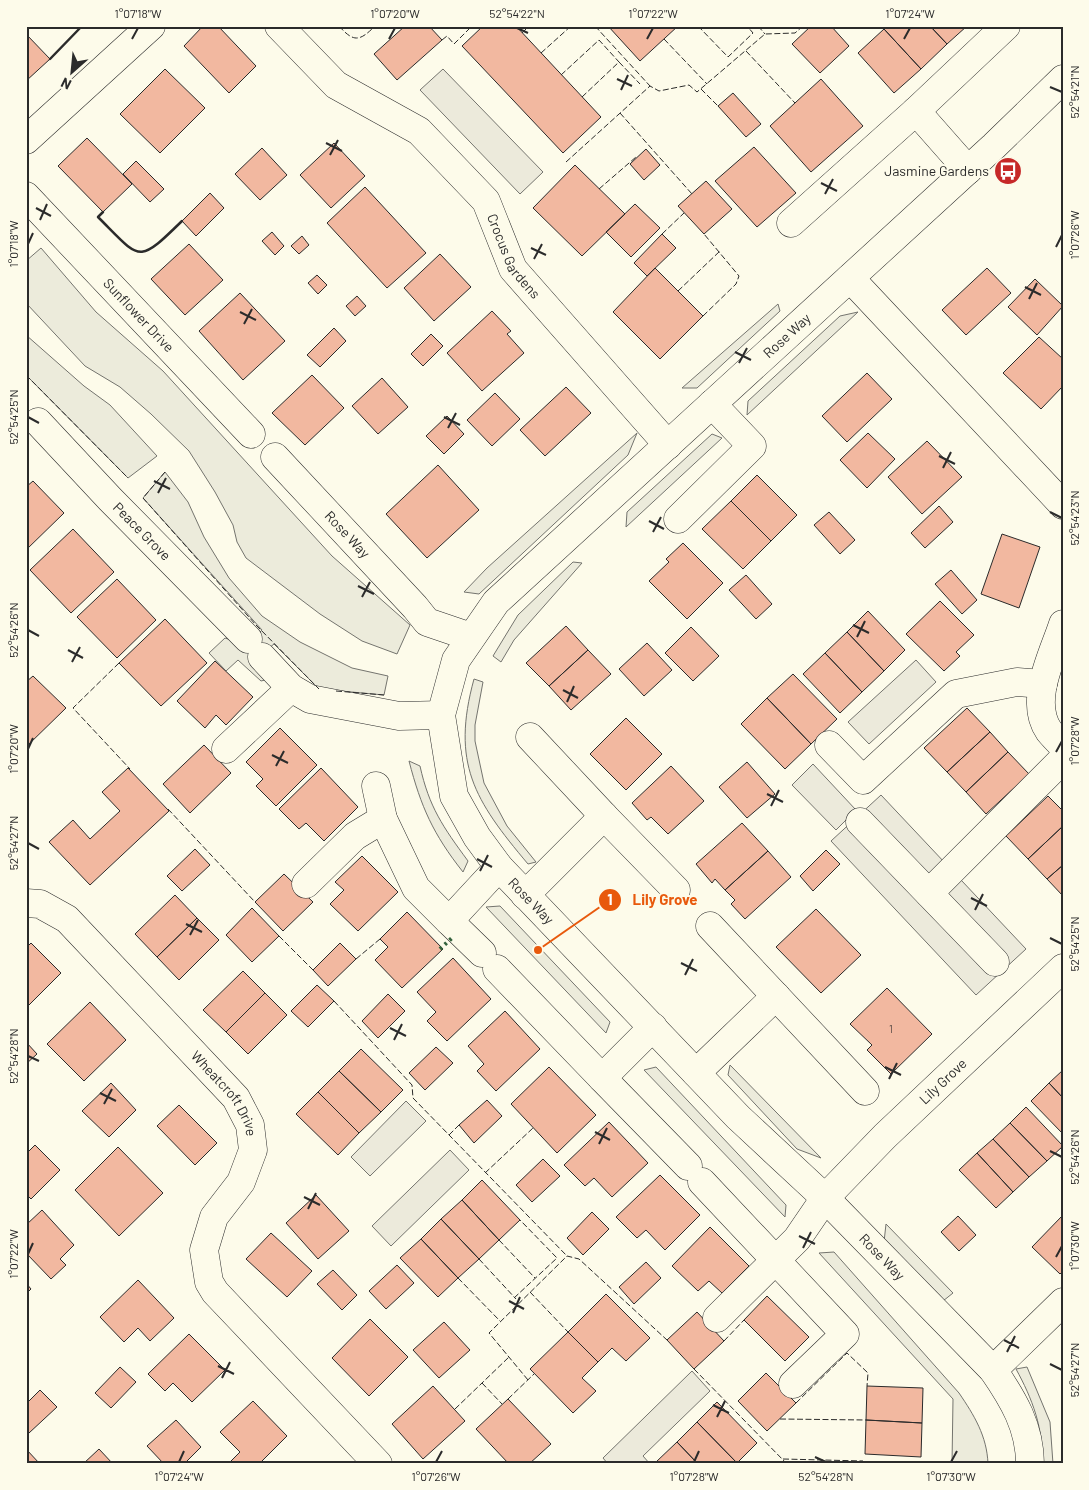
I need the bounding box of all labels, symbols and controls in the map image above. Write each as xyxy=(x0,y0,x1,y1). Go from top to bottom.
text: 1°07'18"W xyxy=(115,6,162,20)
text: 1°07'20"W xyxy=(370,6,420,20)
text: 52°54'22"N xyxy=(489,6,545,20)
text: 1°07'22"W xyxy=(628,6,678,20)
text: 1°07'24"W xyxy=(885,6,935,20)
north arrow xyxy=(48,48,98,98)
text: 52°54'21"N xyxy=(1067,65,1081,119)
text: N xyxy=(58,74,74,94)
bus stop icon: Jasmine Gardens xyxy=(993,156,1023,186)
place label: Jasmine Gardens xyxy=(884,162,989,179)
text: 1°07'26"W xyxy=(1067,210,1081,260)
street label: Crocus Gardens xyxy=(484,211,544,302)
text: 1°07'18"W xyxy=(6,220,20,267)
street label: Sunflower Drive xyxy=(100,274,178,355)
street label: Rose Way xyxy=(759,309,814,361)
text: 52°54'25"N xyxy=(6,389,20,445)
text: 52°54'23"N xyxy=(1067,490,1081,546)
street label: Peace Grove xyxy=(110,498,175,564)
street label: Rose Way xyxy=(322,507,374,562)
text: 52°54'26"N xyxy=(6,602,20,658)
text: 1°07'28"W xyxy=(1067,716,1081,766)
text: 1°07'20"W xyxy=(6,724,20,774)
text: 52°54'27"N xyxy=(6,816,20,870)
street label: Rose Way xyxy=(505,874,558,928)
callout: Lily Grove xyxy=(598,885,708,915)
text: 1 xyxy=(607,890,613,908)
text: Lily Grove xyxy=(633,890,697,908)
text: 52°54'25"N xyxy=(1067,916,1081,972)
house number: 1 xyxy=(889,1022,893,1035)
text: 52°54'28"N xyxy=(6,1028,20,1084)
street label: Wheatcroft Drive xyxy=(188,1047,260,1137)
street label: Lily Grove xyxy=(915,1055,970,1107)
text: 52°54'26"N xyxy=(1067,1129,1081,1185)
text: 1°07'30"W xyxy=(1067,1221,1081,1271)
text: 1°07'22"W xyxy=(6,1229,20,1279)
street label: Rose Way xyxy=(856,1230,909,1284)
text: 52°54'27"N xyxy=(1067,1343,1081,1397)
text: 1°07'24"W xyxy=(154,1469,204,1483)
text: 1°07'26"W xyxy=(411,1469,461,1483)
text: 1°07'28"W xyxy=(669,1469,719,1483)
text: 52°54'28"N xyxy=(798,1469,854,1483)
text: 1°07'30"W xyxy=(926,1469,976,1483)

